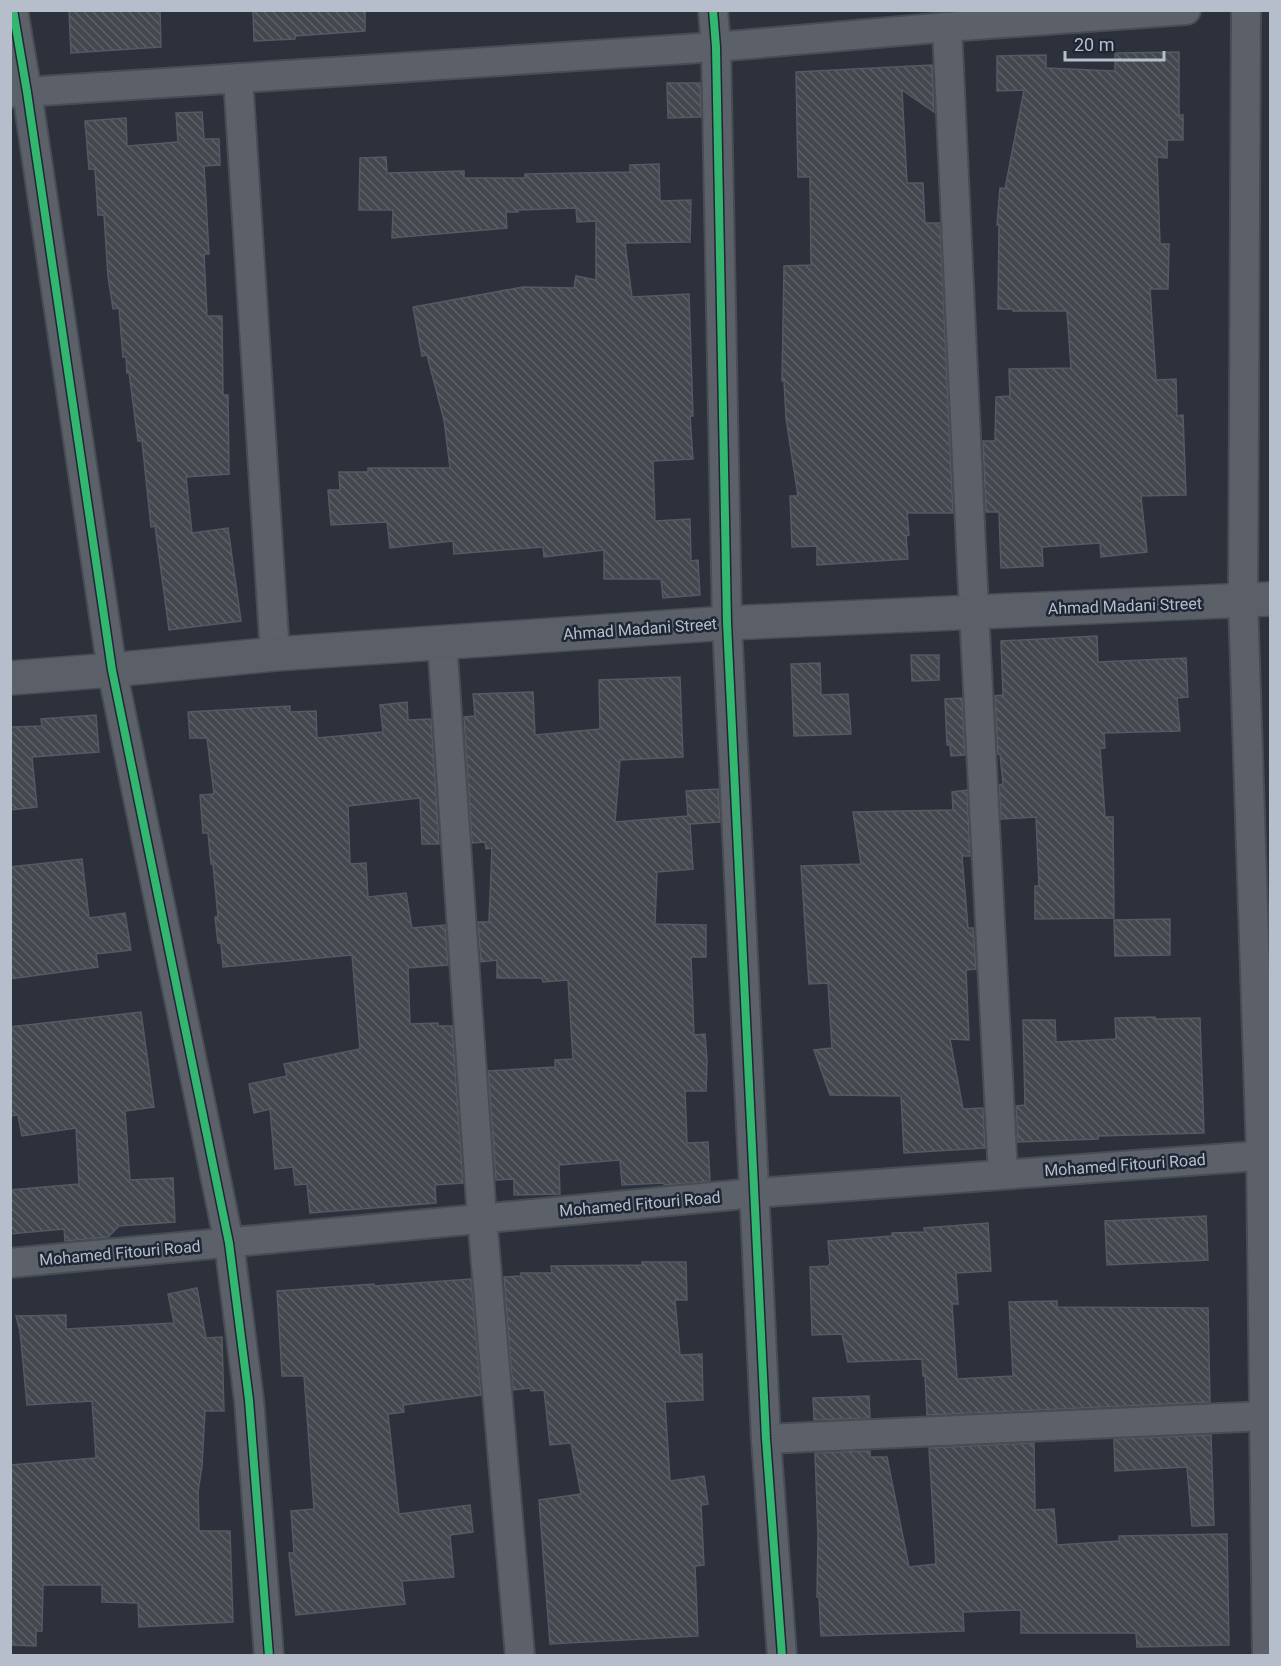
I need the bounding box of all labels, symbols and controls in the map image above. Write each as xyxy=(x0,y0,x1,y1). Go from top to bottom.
scale bar xyxy=(1065,24,1164,62)
text: 20 m xyxy=(1074,34,1114,55)
street label: Ahmad Madani Street xyxy=(1048,594,1202,618)
street label: Ahmad Madani Street xyxy=(562,614,718,644)
street label: Mohamed Fitouri Road xyxy=(1044,1150,1206,1180)
street label: Mohamed Fitouri Road xyxy=(559,1187,721,1221)
street label: Mohamed Fitouri Road xyxy=(39,1236,201,1270)

